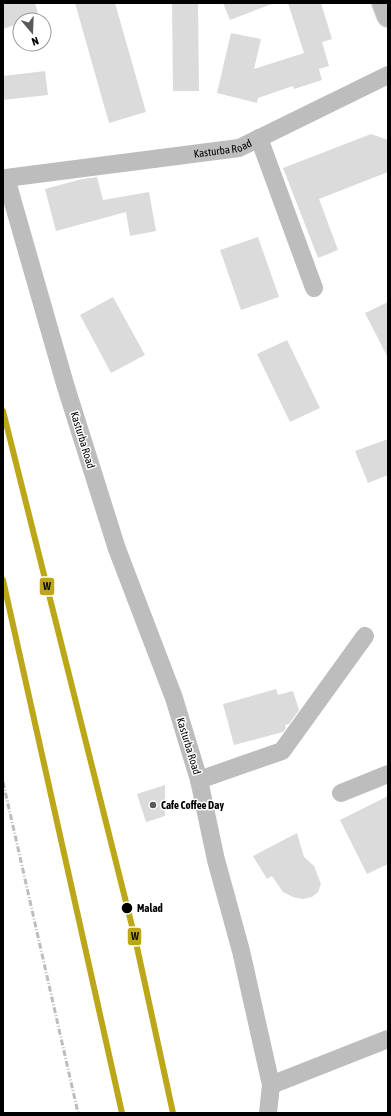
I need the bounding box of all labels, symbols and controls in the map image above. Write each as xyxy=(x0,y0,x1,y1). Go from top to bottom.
north arrow xyxy=(12,12,52,52)
text: N xyxy=(30,35,40,48)
street label: Kasturba Road xyxy=(193,137,254,160)
street label: Kasturba Road xyxy=(69,410,97,470)
line badge: W xyxy=(39,577,55,596)
text: W xyxy=(42,580,52,592)
street label: Kasturba Road xyxy=(175,716,203,776)
place label: Cafe Coffee Day xyxy=(161,799,224,811)
marker: Cafe Coffee Day xyxy=(148,800,158,810)
marker: Malad xyxy=(120,901,134,915)
place label: Malad xyxy=(137,902,163,914)
line badge: W xyxy=(127,927,142,946)
text: W xyxy=(130,930,140,942)

